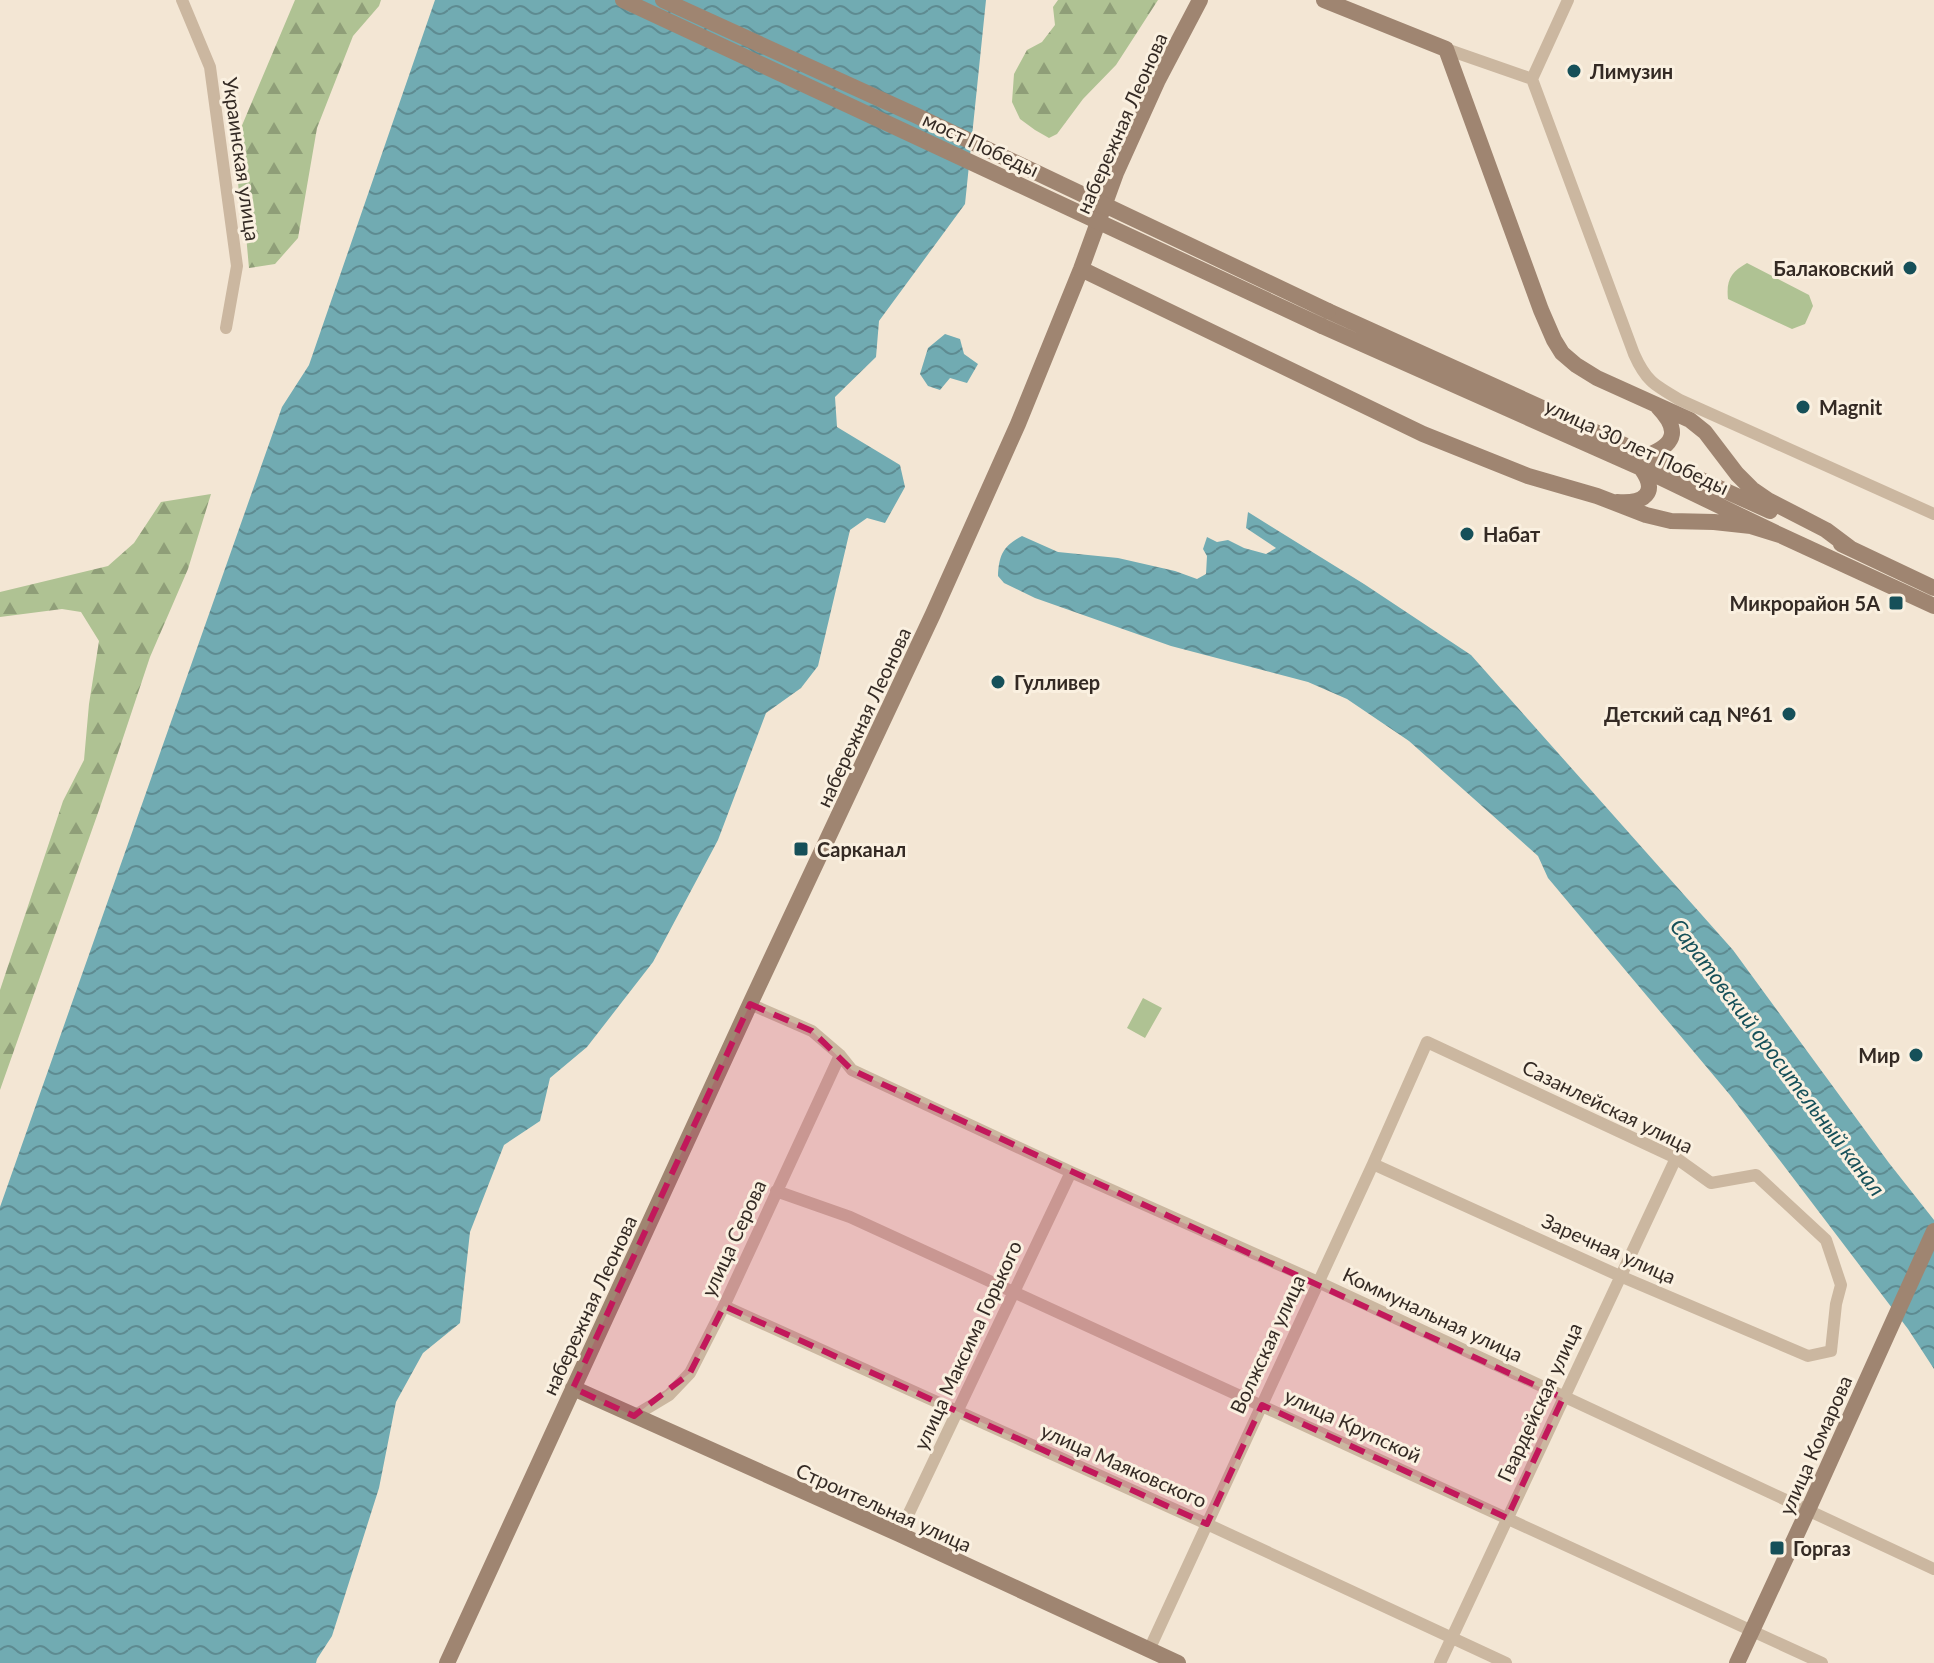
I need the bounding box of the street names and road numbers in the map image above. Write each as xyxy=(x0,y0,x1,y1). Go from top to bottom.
street label: набережная Леонова xyxy=(1070,29,1172,217)
street label: Украинская улица xyxy=(219,76,265,242)
street label: мост Победы xyxy=(919,107,1043,181)
street label: улица 30 лет Победы xyxy=(1541,393,1733,499)
street label: набережная Леонова xyxy=(811,623,915,811)
street label: Сазанлейская улица xyxy=(1519,1054,1697,1158)
street label: улица Серова xyxy=(696,1176,770,1300)
street label: Заречная улица xyxy=(1538,1208,1680,1288)
street label: набережная Леонова xyxy=(537,1211,641,1399)
street label: улица Максима Горького xyxy=(908,1237,1026,1453)
street label: Коммунальная улица xyxy=(1339,1262,1527,1366)
street label: Волжская улица xyxy=(1224,1271,1310,1417)
street label: Гвардейская улица xyxy=(1492,1319,1586,1485)
street label: улица Комарова xyxy=(1773,1372,1857,1518)
street label: улица Крупской xyxy=(1281,1383,1425,1467)
street label: улица Маяковского xyxy=(1037,1418,1211,1512)
street label: Строительная улица xyxy=(793,1458,975,1556)

